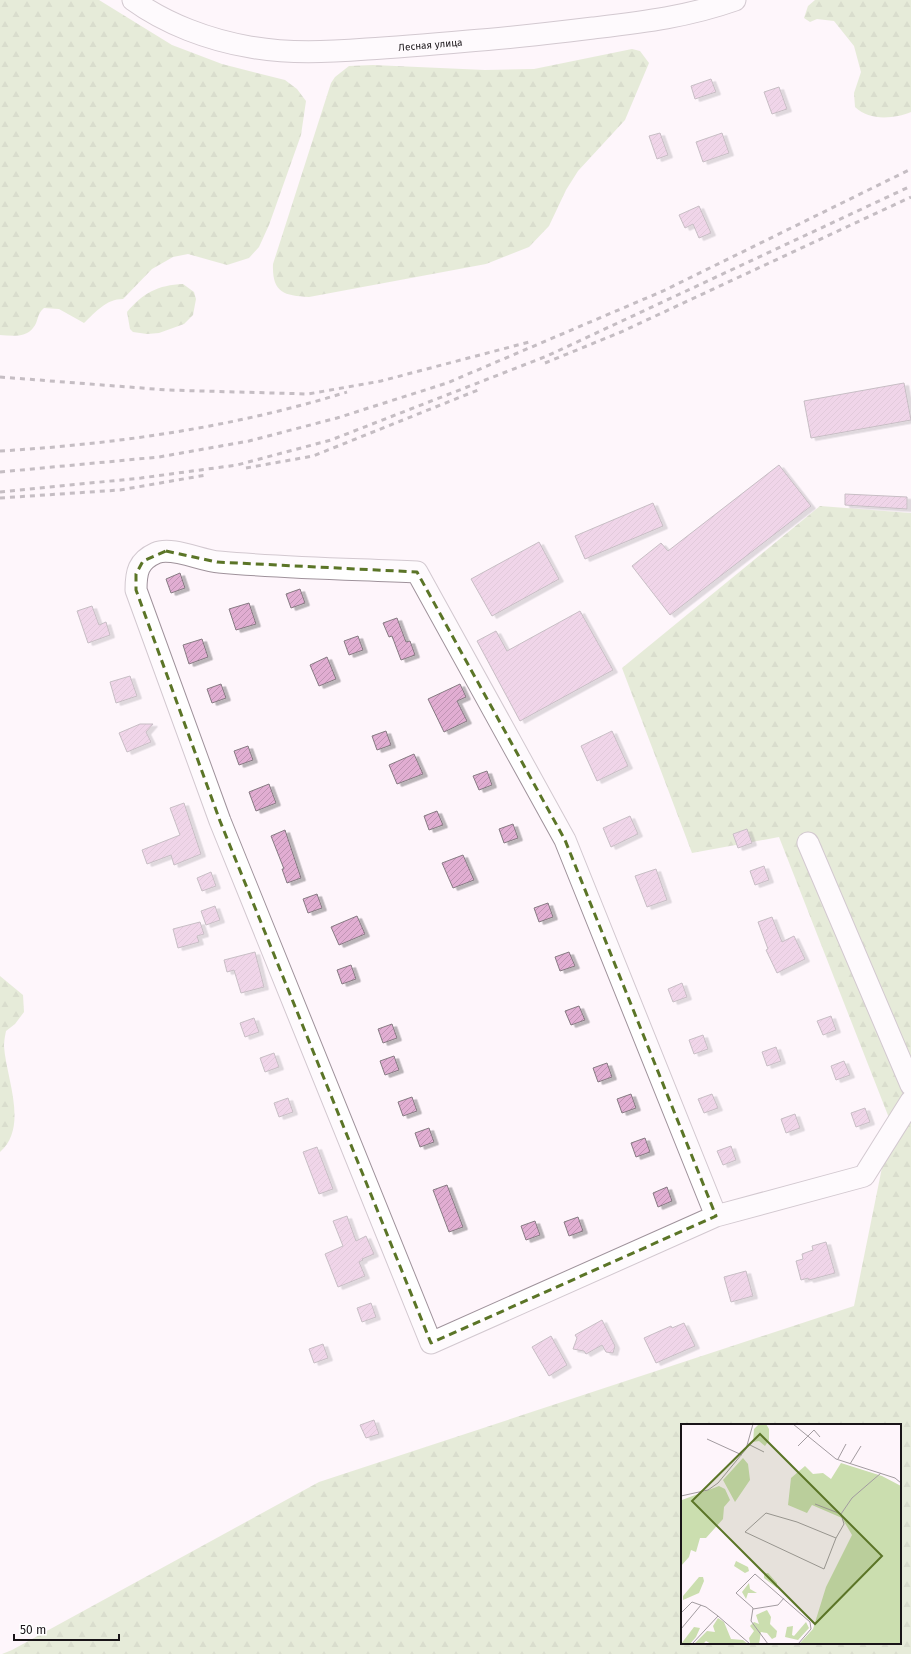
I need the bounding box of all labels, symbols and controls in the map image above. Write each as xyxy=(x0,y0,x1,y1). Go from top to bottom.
street label: Лесная улица xyxy=(398,37,463,54)
inset map xyxy=(681,1424,901,1644)
scale bar xyxy=(14,1616,119,1642)
text: 50 m xyxy=(20,1623,46,1637)

